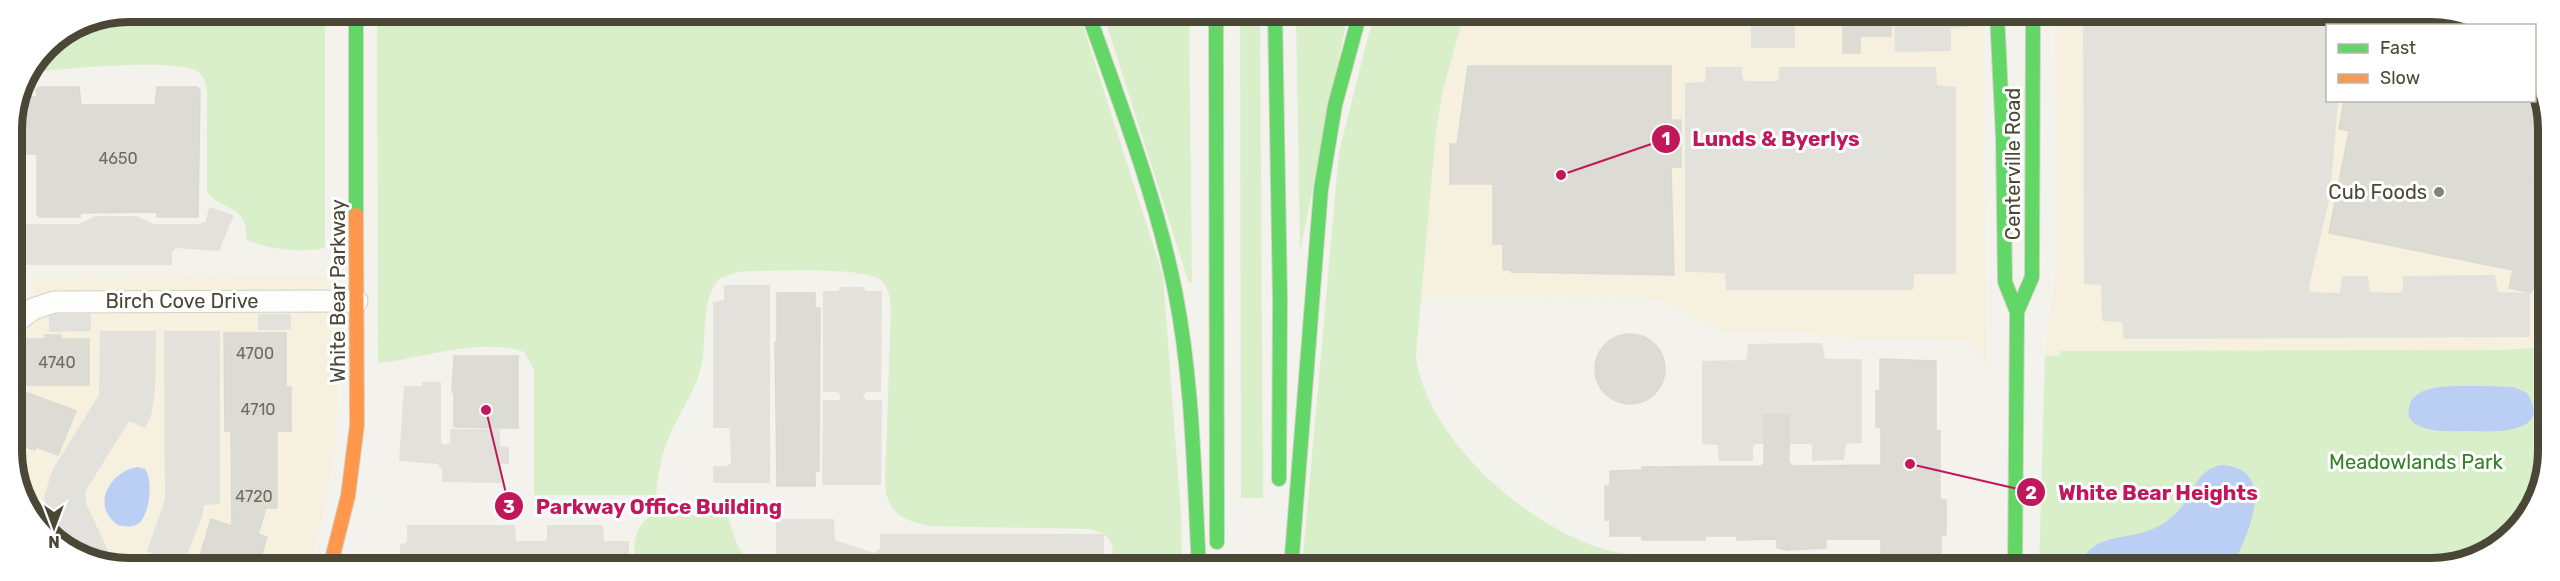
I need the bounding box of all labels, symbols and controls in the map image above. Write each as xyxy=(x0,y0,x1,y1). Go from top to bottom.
legend xyxy=(2326,24,2536,102)
text: Fast xyxy=(2380,37,2416,59)
text: Slow xyxy=(2380,67,2420,89)
street label: Centerville Road xyxy=(2001,88,2025,240)
callout: Lunds & Byerlys xyxy=(1651,120,1872,159)
text: Lunds & Byerlys xyxy=(1692,126,1860,151)
text: 1 xyxy=(1662,128,1670,150)
house number: 4650 xyxy=(98,149,138,168)
place label: Cub Foods xyxy=(2328,180,2427,204)
marker: Cub Foods xyxy=(2432,185,2446,199)
street label: White Bear Parkway xyxy=(326,199,350,383)
street label: Birch Cove Drive xyxy=(105,289,259,313)
house number: 4700 xyxy=(236,344,274,363)
house number: 4740 xyxy=(38,353,76,372)
house number: 4710 xyxy=(241,400,275,419)
park label: Meadowlands Park xyxy=(2329,450,2504,474)
callout: White Bear Heights xyxy=(2016,473,2270,512)
text: White Bear Heights xyxy=(2058,480,2258,505)
text: 2 xyxy=(2025,482,2037,504)
house number: 4720 xyxy=(235,487,273,506)
callout: Parkway Office Building xyxy=(494,487,794,526)
text: Parkway Office Building xyxy=(536,494,782,519)
text: 3 xyxy=(503,496,515,518)
north arrow xyxy=(24,497,84,557)
text: N xyxy=(48,532,60,551)

